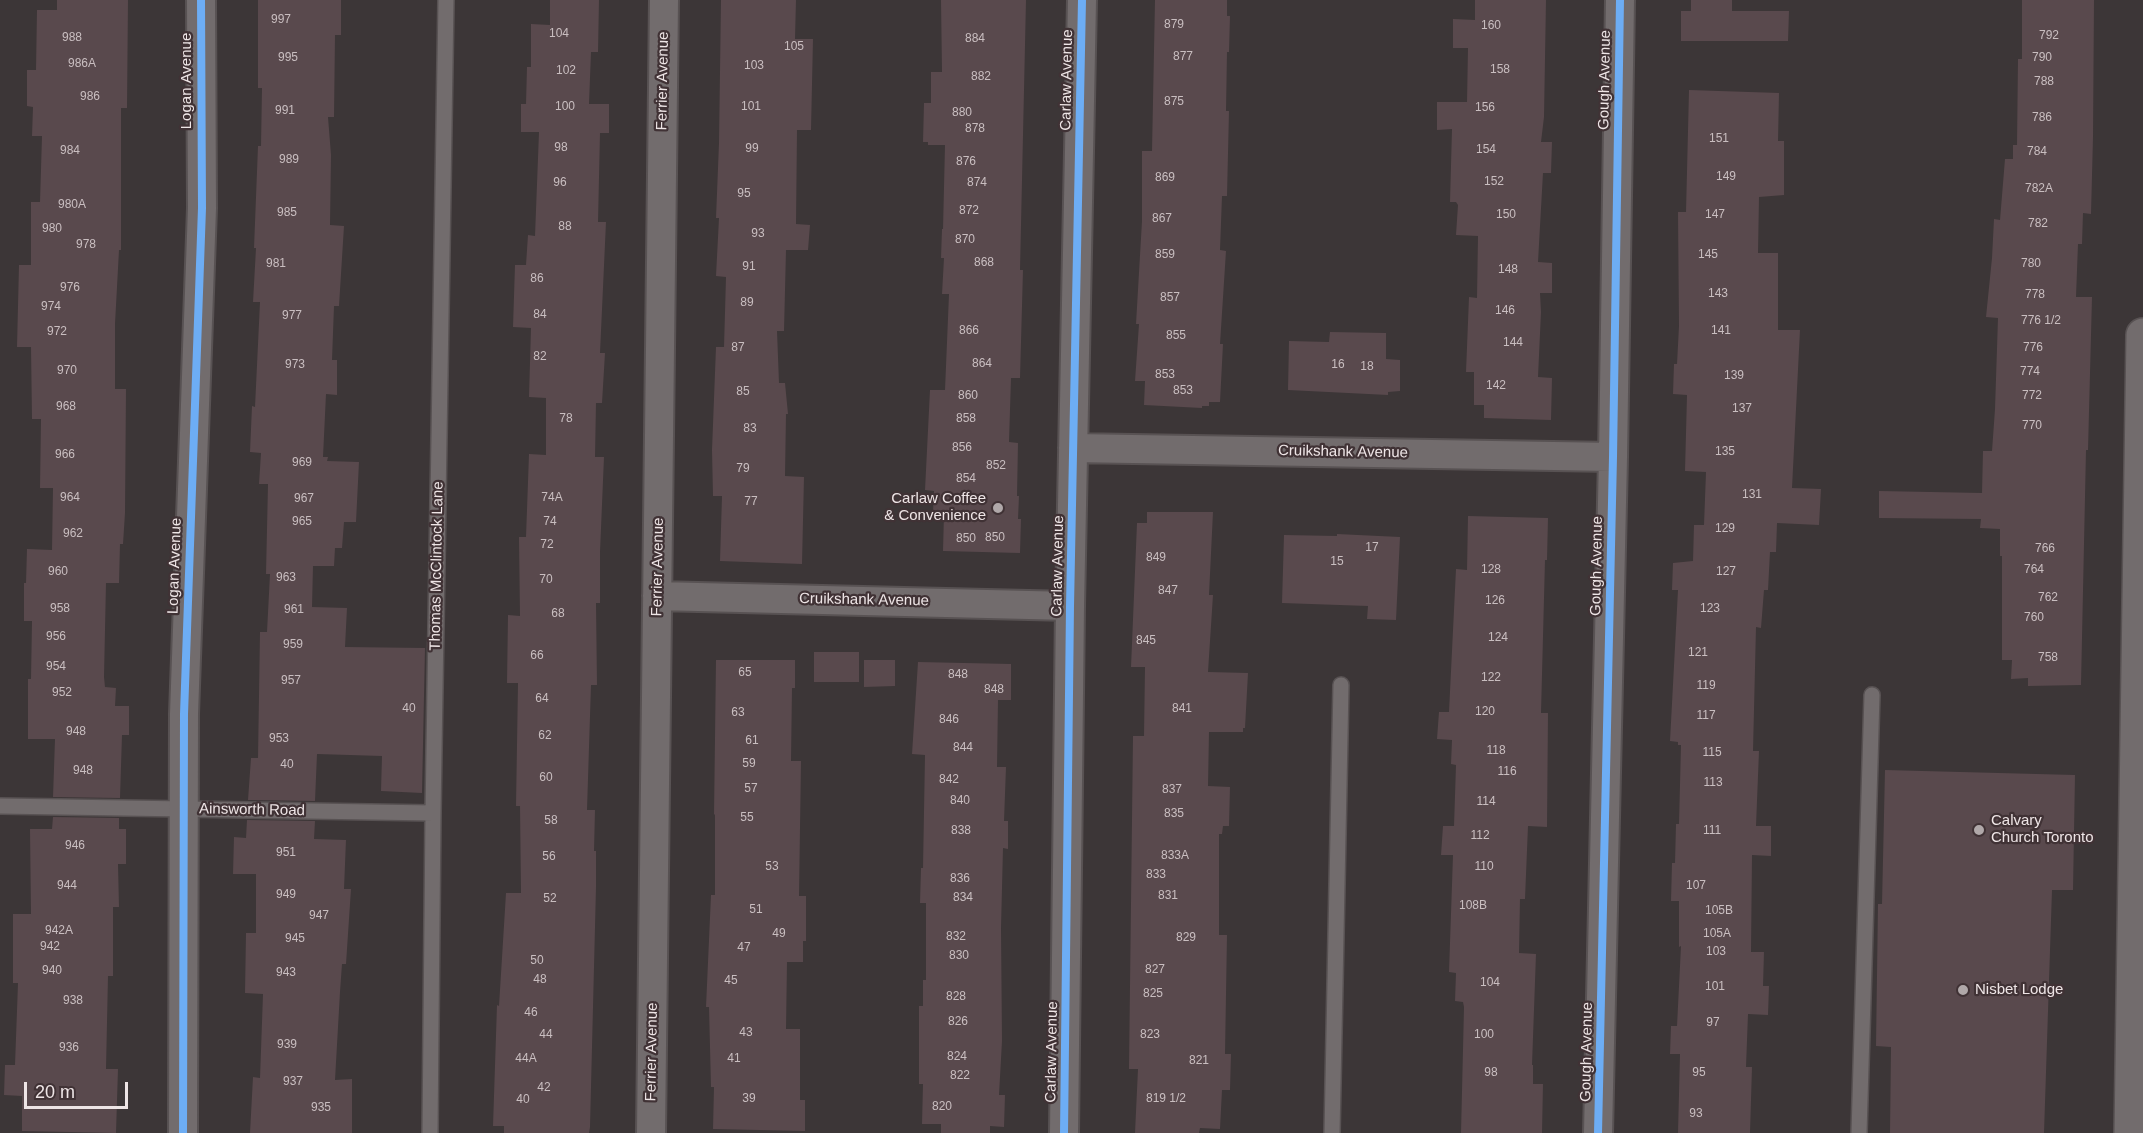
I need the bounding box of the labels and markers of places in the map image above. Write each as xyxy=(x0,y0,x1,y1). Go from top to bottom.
place label: Carlaw Coffee & Convenience xyxy=(884,490,986,525)
marker: Carlaw Coffee & Convenience xyxy=(991,501,1005,515)
place label: Calvary Church Toronto xyxy=(1991,812,2094,847)
marker: Calvary Church Toronto xyxy=(1972,823,1986,837)
place label: Nisbet Lodge xyxy=(1975,981,2063,999)
marker: Nisbet Lodge xyxy=(1956,983,1970,997)

